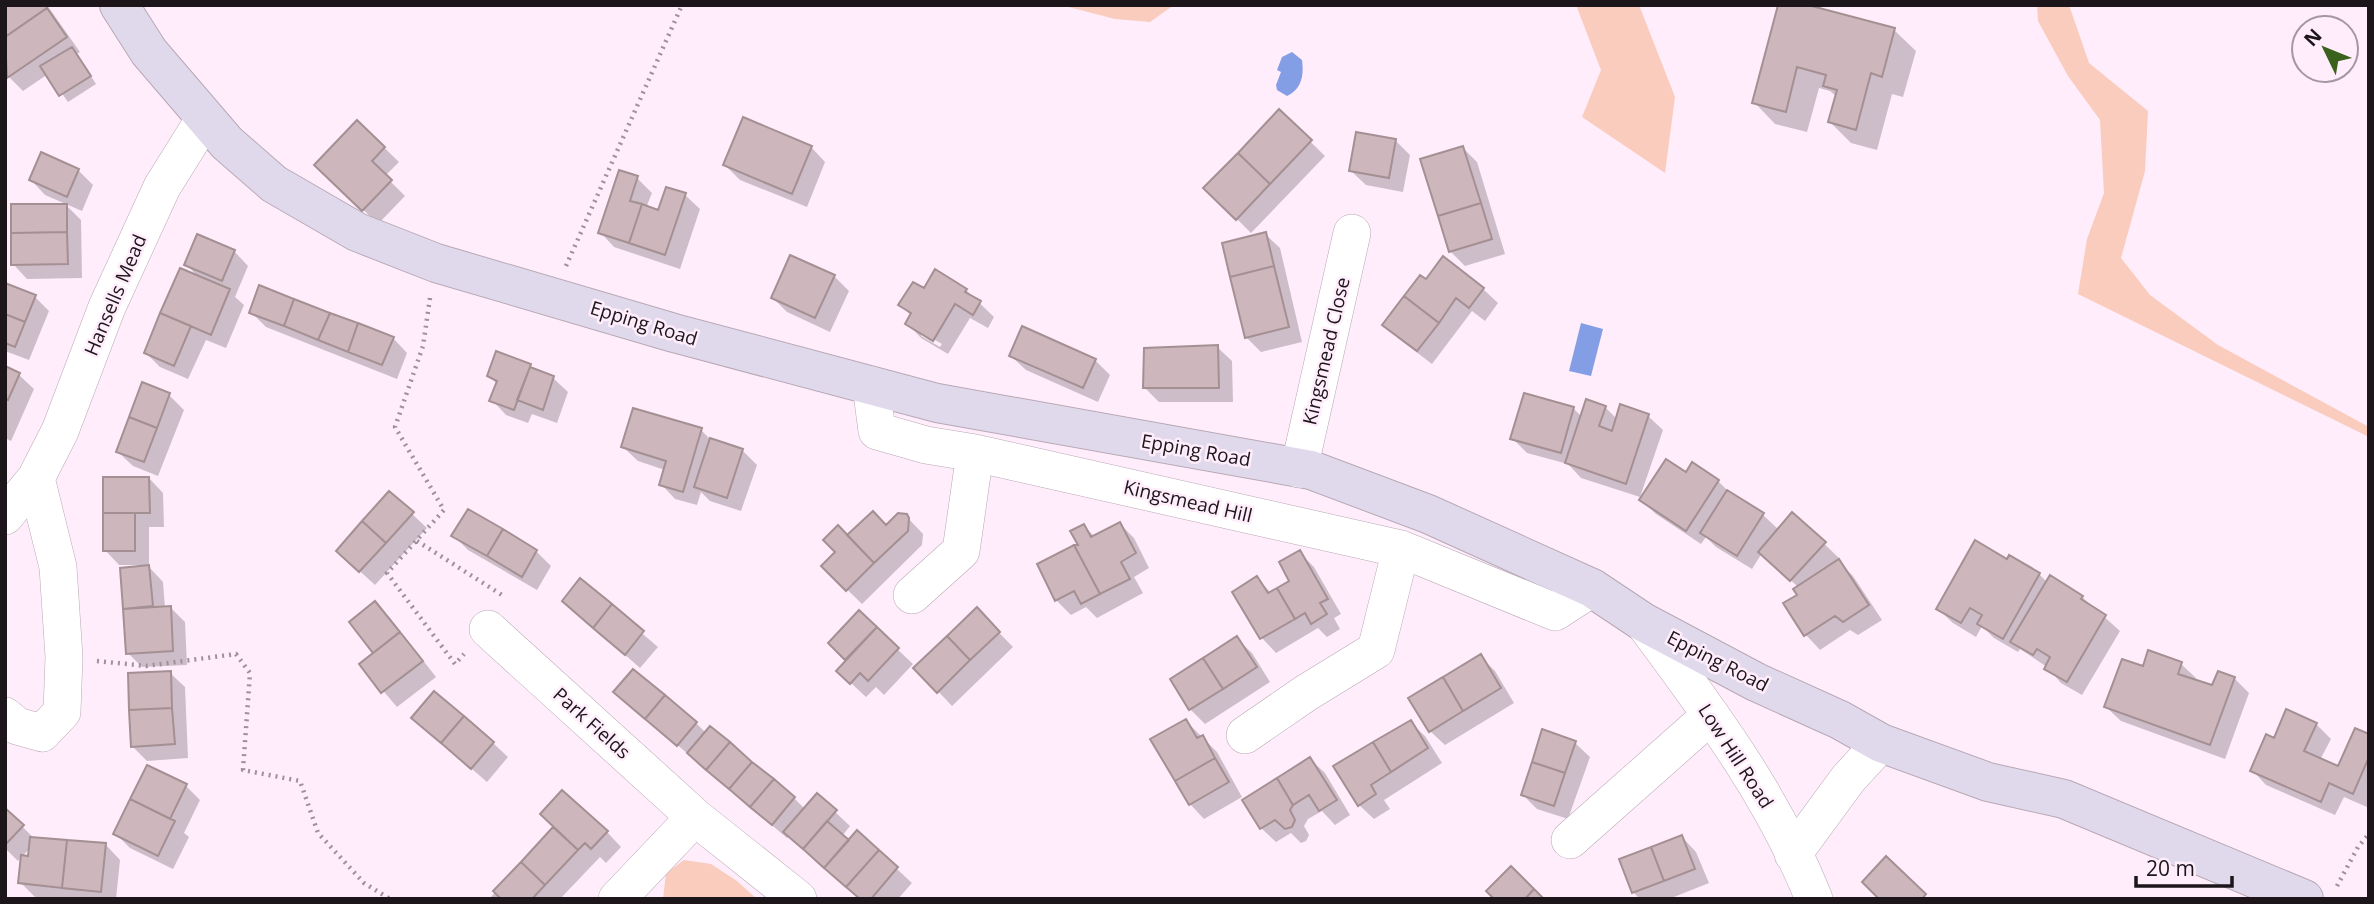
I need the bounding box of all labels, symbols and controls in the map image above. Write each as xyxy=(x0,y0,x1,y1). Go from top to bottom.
north arrow xyxy=(2290,14,2360,84)
text: N xyxy=(2298,23,2327,52)
street label: Hansells Mead xyxy=(78,230,152,360)
street label: Kingsmead Close xyxy=(1296,275,1356,427)
street label: Epping Road xyxy=(587,294,701,352)
street label: Epping Road xyxy=(1139,428,1253,472)
street label: Kingsmead Hill xyxy=(1121,474,1255,528)
street label: Epping Road xyxy=(1663,624,1773,698)
street label: Park Fields xyxy=(548,681,636,765)
street label: Low Hill Road xyxy=(1693,699,1779,813)
scale bar xyxy=(2136,844,2232,888)
text: 20 m xyxy=(2146,854,2195,882)

